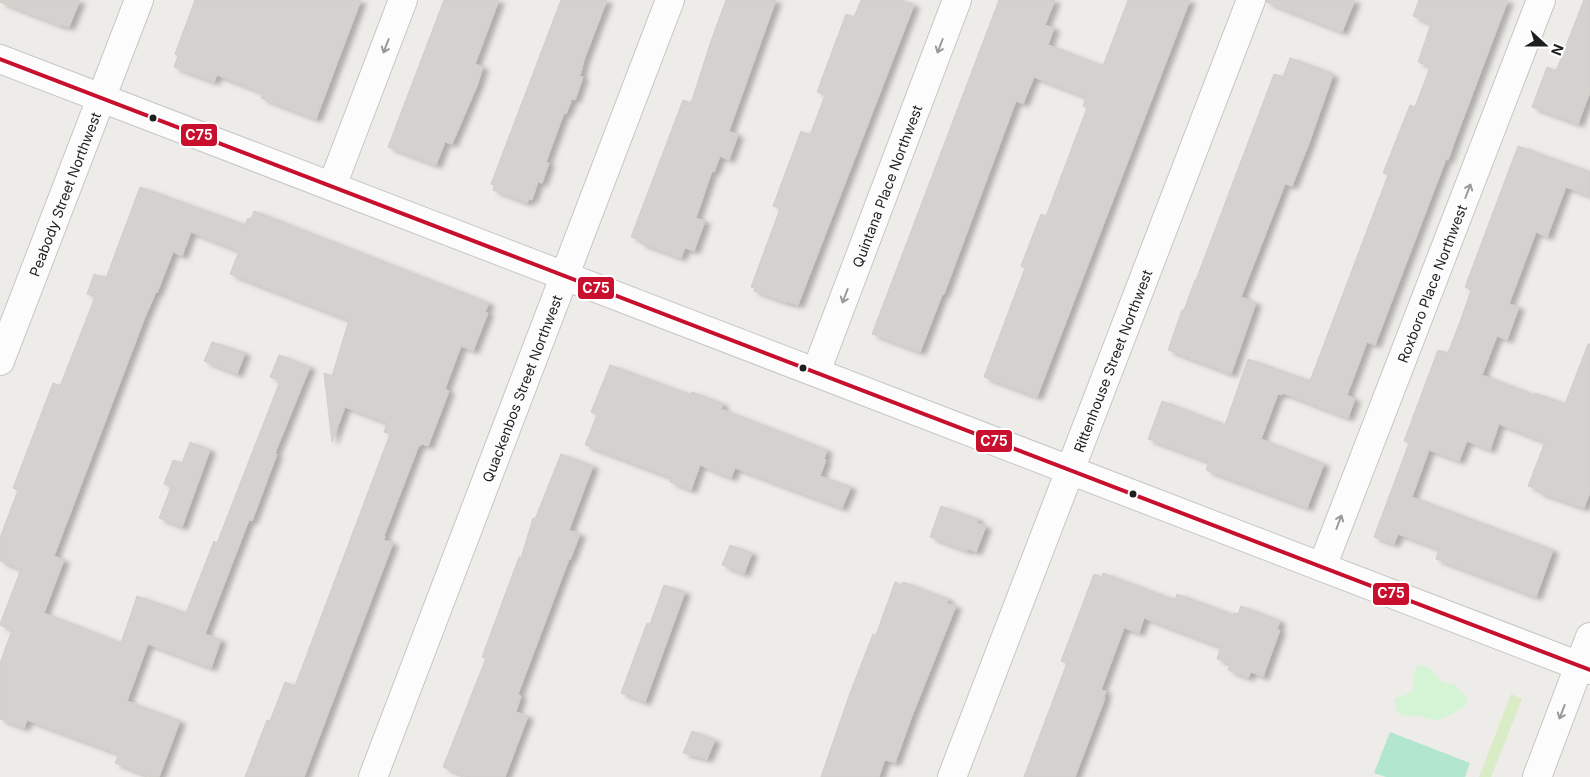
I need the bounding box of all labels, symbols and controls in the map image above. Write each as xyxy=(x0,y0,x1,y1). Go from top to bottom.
north arrow xyxy=(1520,20,1570,70)
one-way arrow xyxy=(381,37,390,53)
one-way arrow xyxy=(935,37,944,53)
text: N xyxy=(1548,42,1567,58)
street label: Quintana Place Northwest xyxy=(848,102,925,270)
street label: Peabody Street Northwest xyxy=(25,109,104,279)
unlabelled marker xyxy=(148,113,158,123)
line badge: C75 xyxy=(180,123,218,147)
text: C75 xyxy=(185,126,213,143)
one-way arrow xyxy=(1464,184,1473,199)
street label: Roxboro Place Northwest xyxy=(1393,202,1470,365)
street label: Rittenhouse Street Northwest xyxy=(1069,267,1155,454)
line badge: C75 xyxy=(577,276,615,300)
text: C75 xyxy=(582,279,610,296)
one-way arrow xyxy=(840,287,849,303)
street label: Quackenbos Street Northwest xyxy=(478,292,565,485)
unlabelled marker xyxy=(798,363,808,373)
line badge: C75 xyxy=(975,429,1013,453)
text: C75 xyxy=(980,432,1008,449)
unlabelled marker xyxy=(1128,489,1138,499)
one-way arrow xyxy=(1335,515,1345,530)
line badge: C75 xyxy=(1372,582,1410,606)
text: C75 xyxy=(1377,584,1405,601)
one-way arrow xyxy=(1557,704,1566,719)

